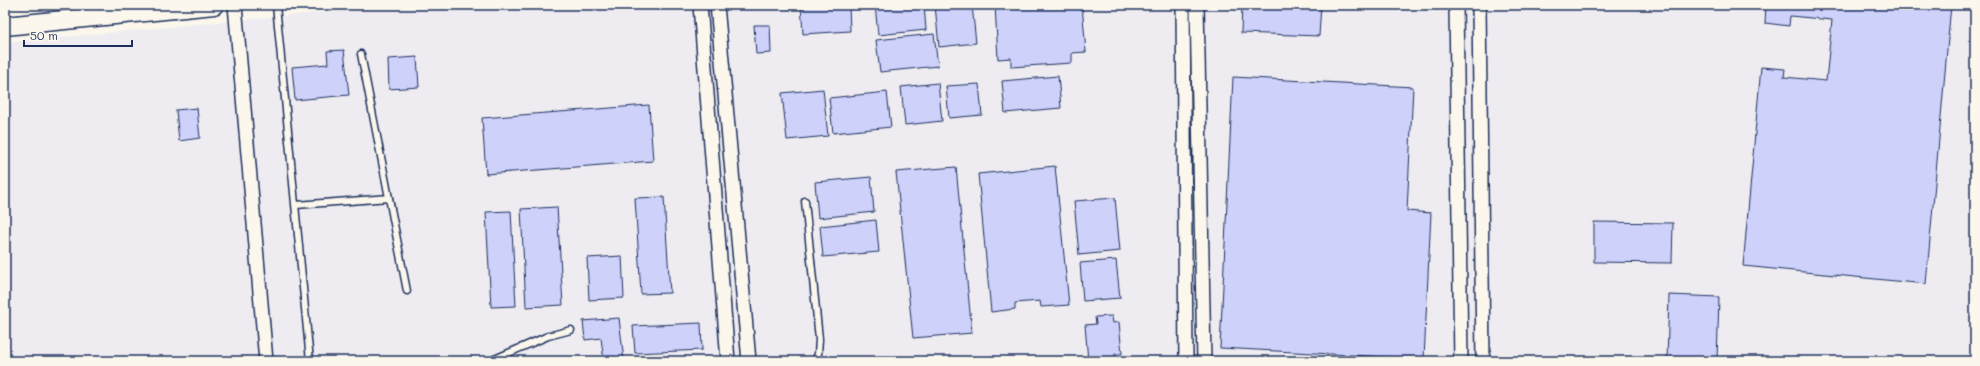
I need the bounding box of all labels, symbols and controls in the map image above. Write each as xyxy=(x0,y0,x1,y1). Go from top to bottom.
scale bar xyxy=(24,22,132,48)
text: 50 m xyxy=(30,27,58,43)

